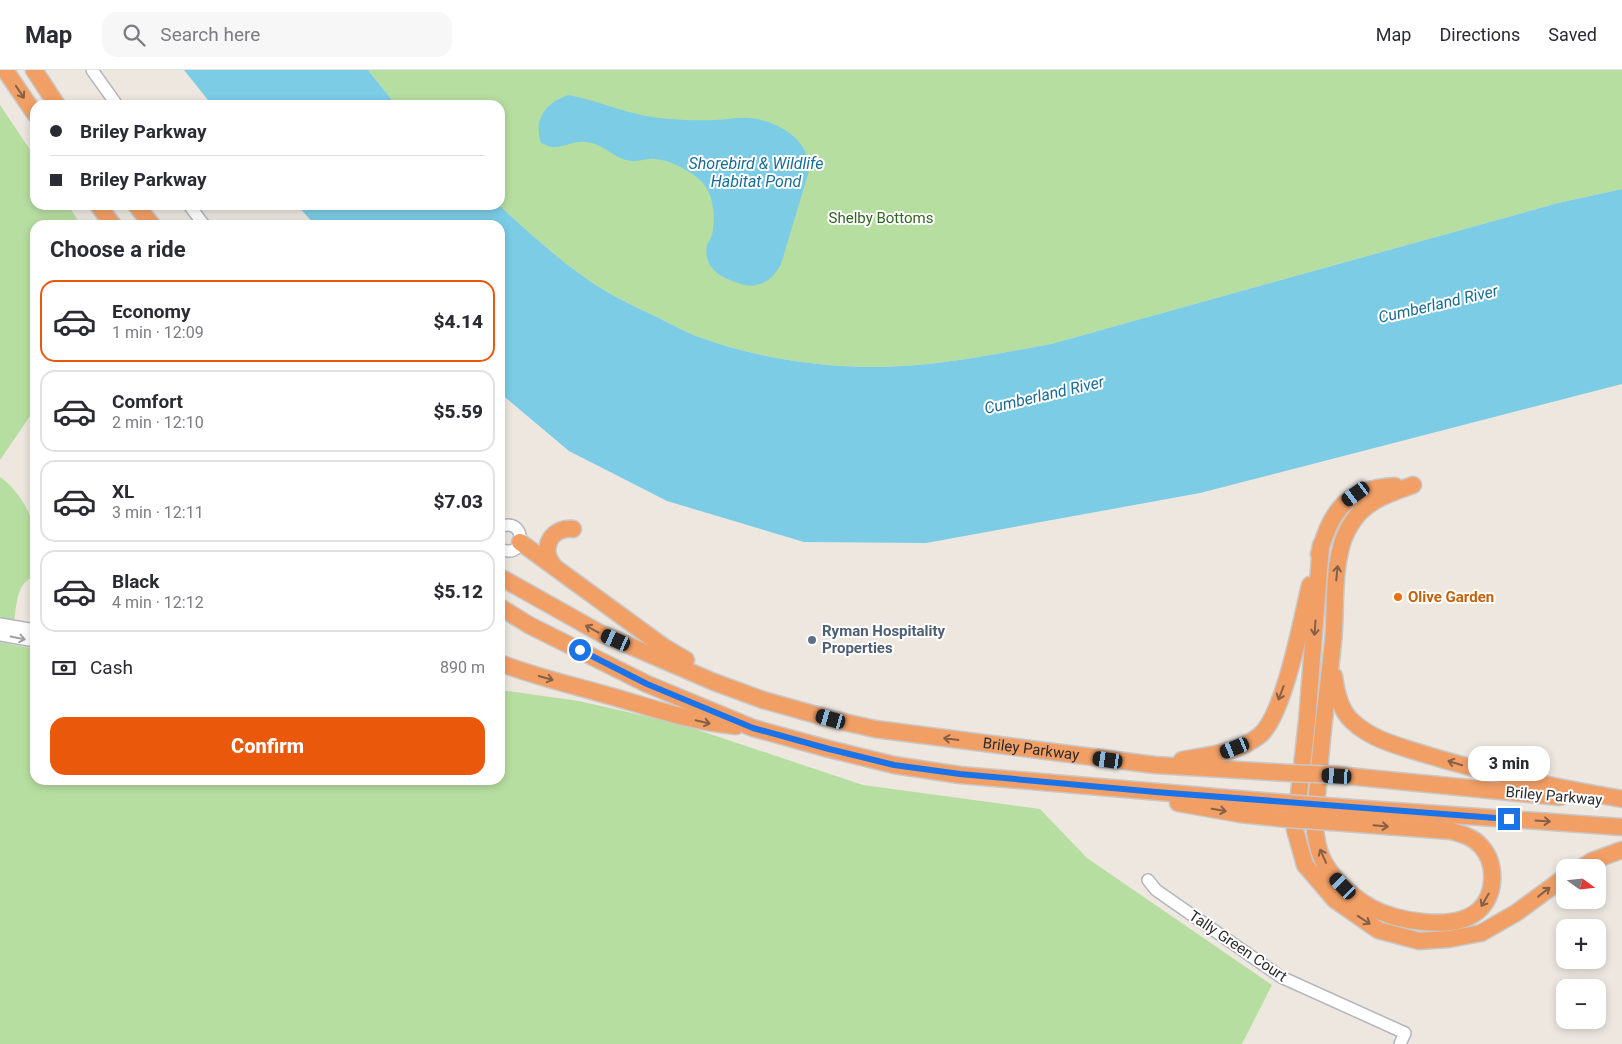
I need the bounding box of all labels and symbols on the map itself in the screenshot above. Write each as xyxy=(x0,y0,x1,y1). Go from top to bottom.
one-way arrow xyxy=(15,85,25,99)
water label: Shorebird & Wildlife Habitat Pond xyxy=(689,154,823,191)
park label: Shelby Bottoms xyxy=(829,209,933,227)
water label: Cumberland River xyxy=(1376,281,1500,327)
water label: Cumberland River xyxy=(982,372,1106,418)
car xyxy=(1339,479,1372,509)
one-way arrow xyxy=(1332,566,1342,582)
place label: Olive Garden xyxy=(1408,588,1494,606)
marker: Olive Garden xyxy=(1392,591,1404,603)
one-way arrow xyxy=(1310,620,1319,636)
place label: Ryman Hospitality Properties xyxy=(822,622,946,657)
one-way arrow xyxy=(586,623,600,633)
car xyxy=(599,627,632,653)
one-way arrow xyxy=(9,633,25,643)
marker: Ryman Hospitality Properties xyxy=(806,634,818,646)
route start xyxy=(569,639,591,661)
one-way arrow xyxy=(538,674,554,684)
one-way arrow xyxy=(1276,686,1285,701)
car xyxy=(814,708,847,730)
one-way arrow xyxy=(694,718,710,727)
one-way arrow xyxy=(943,734,959,744)
street label: Briley Parkway xyxy=(982,734,1080,764)
car xyxy=(1218,735,1251,761)
callout: 3 min xyxy=(1468,746,1550,782)
car xyxy=(1092,750,1123,770)
one-way arrow xyxy=(1447,758,1463,768)
car xyxy=(1321,768,1352,784)
street label: Briley Parkway xyxy=(1505,783,1603,809)
one-way arrow xyxy=(1210,806,1226,816)
route end xyxy=(1498,808,1520,830)
one-way arrow xyxy=(1535,816,1551,826)
one-way arrow xyxy=(1372,821,1388,830)
one-way arrow xyxy=(1318,849,1328,864)
north arrow xyxy=(1556,859,1606,909)
car xyxy=(1327,870,1358,902)
one-way arrow xyxy=(1537,887,1551,897)
one-way arrow xyxy=(1480,892,1490,906)
street label: Tally Green Court xyxy=(1186,907,1291,985)
one-way arrow xyxy=(1356,915,1370,925)

